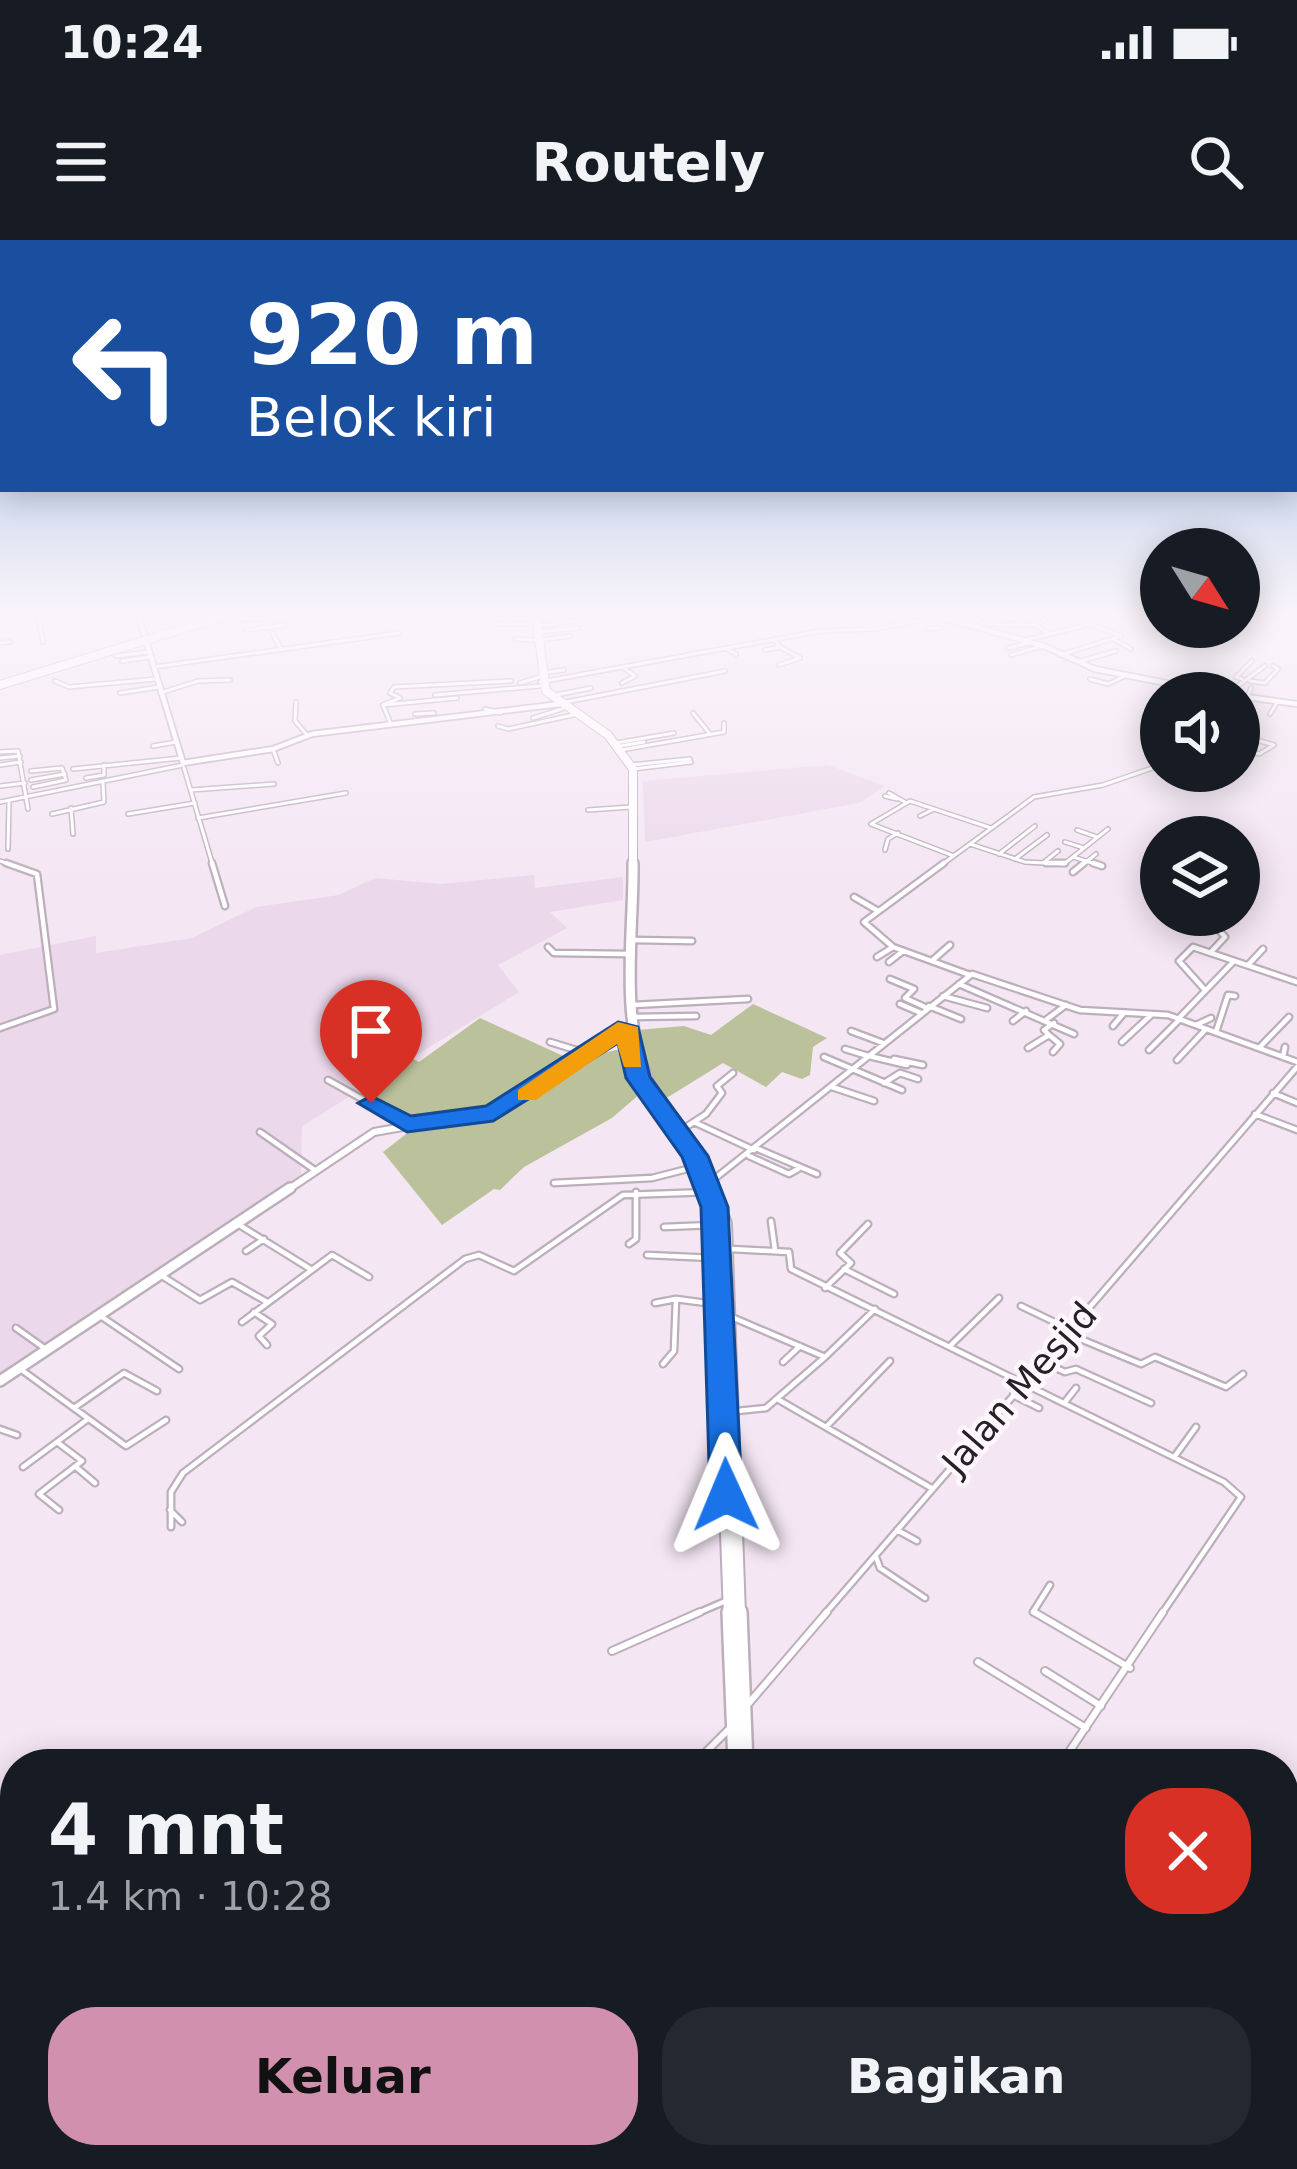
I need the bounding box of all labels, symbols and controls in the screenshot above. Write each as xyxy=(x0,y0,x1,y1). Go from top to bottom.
text: 10:24 xyxy=(60,16,203,69)
icon: menu xyxy=(48,129,114,195)
icon: search xyxy=(1183,129,1249,195)
text: Routely xyxy=(532,131,765,194)
text: 920 m xyxy=(246,286,538,384)
icon: left xyxy=(48,288,204,444)
text: Belok kiri xyxy=(246,386,496,449)
north arrow xyxy=(1140,528,1260,648)
map controls xyxy=(1140,528,1260,936)
button: sound xyxy=(1140,672,1260,792)
button: layers xyxy=(1140,816,1260,936)
pin xyxy=(320,980,422,1103)
icon: arrive xyxy=(338,998,404,1064)
street label: Jalan Mesjid xyxy=(932,1294,1105,1484)
position arrow xyxy=(663,1432,789,1558)
text: 4 mnt xyxy=(48,1787,284,1871)
button: close xyxy=(1125,1788,1251,1914)
text: 1.4 km · 10:28 xyxy=(48,1874,333,1919)
button: Keluar xyxy=(48,2007,638,2145)
button: Bagikan xyxy=(662,2007,1251,2145)

